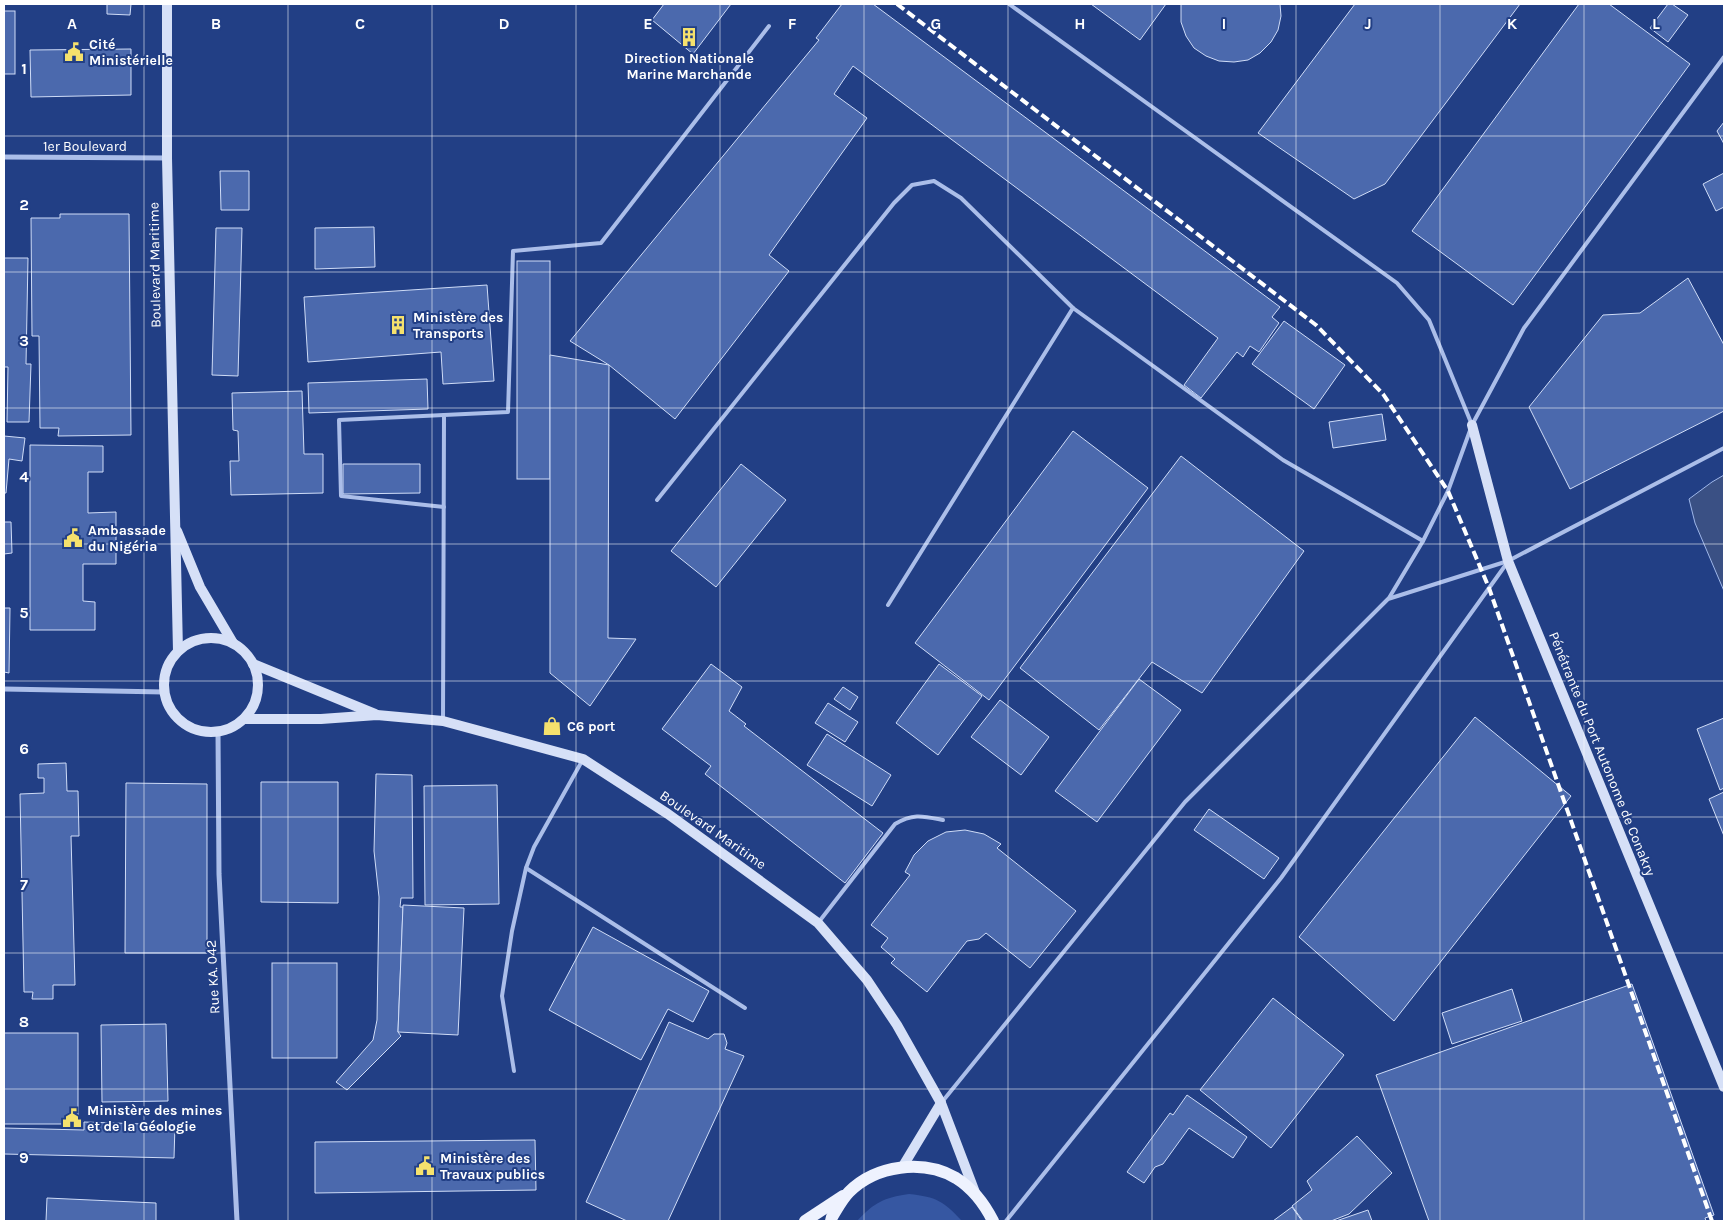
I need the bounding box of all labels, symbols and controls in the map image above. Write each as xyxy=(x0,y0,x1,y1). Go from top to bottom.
text: A xyxy=(67,14,77,33)
text: B xyxy=(211,14,221,33)
text: C xyxy=(355,14,365,33)
text: D xyxy=(499,14,510,33)
text: E xyxy=(643,14,653,33)
text: F xyxy=(788,14,797,33)
text: G xyxy=(931,14,941,33)
text: H xyxy=(1074,14,1086,33)
text: I xyxy=(1222,14,1226,33)
text: J xyxy=(1364,14,1372,33)
text: K xyxy=(1507,14,1518,33)
text: L xyxy=(1652,14,1660,33)
building icon: Direction Nationale Marine Marchande xyxy=(678,26,700,48)
place label: Cité Ministérielle xyxy=(89,36,173,69)
public building icon: Cité Ministérielle xyxy=(63,41,85,63)
place label: Direction Nationale Marine Marchande xyxy=(624,50,754,83)
text: 1 xyxy=(21,59,27,78)
street label: 1er Boulevard xyxy=(43,138,127,155)
text: 2 xyxy=(19,195,29,214)
street label: Boulevard Maritime xyxy=(145,202,165,328)
place label: Ministère des Transports xyxy=(413,309,503,342)
building icon: Ministère des Transports xyxy=(387,314,409,336)
text: 3 xyxy=(19,331,29,350)
text: 4 xyxy=(19,467,29,486)
place label: Ambassade du Nigéria xyxy=(88,522,166,555)
public building icon: Ambassade du Nigéria xyxy=(62,527,84,549)
text: 5 xyxy=(19,603,29,622)
street label: Pénétrante du Port Autonome de Conakry xyxy=(1545,629,1659,879)
shop icon: C6 port xyxy=(541,715,563,737)
place label: C6 port xyxy=(567,718,616,735)
text: 6 xyxy=(19,739,29,758)
street label: Boulevard Maritime xyxy=(657,787,769,873)
text: 7 xyxy=(20,875,28,894)
street label: Rue KA. 042 xyxy=(203,940,223,1014)
text: 8 xyxy=(19,1012,29,1031)
place label: Ministère des mines et de la Géologie xyxy=(87,1102,222,1135)
public building icon: Ministère des mines et de la Géologie xyxy=(61,1107,83,1129)
text: 9 xyxy=(19,1148,29,1167)
place label: Ministère des Travaux publics xyxy=(440,1150,545,1183)
public building icon: Ministère des Travaux publics xyxy=(414,1155,436,1177)

